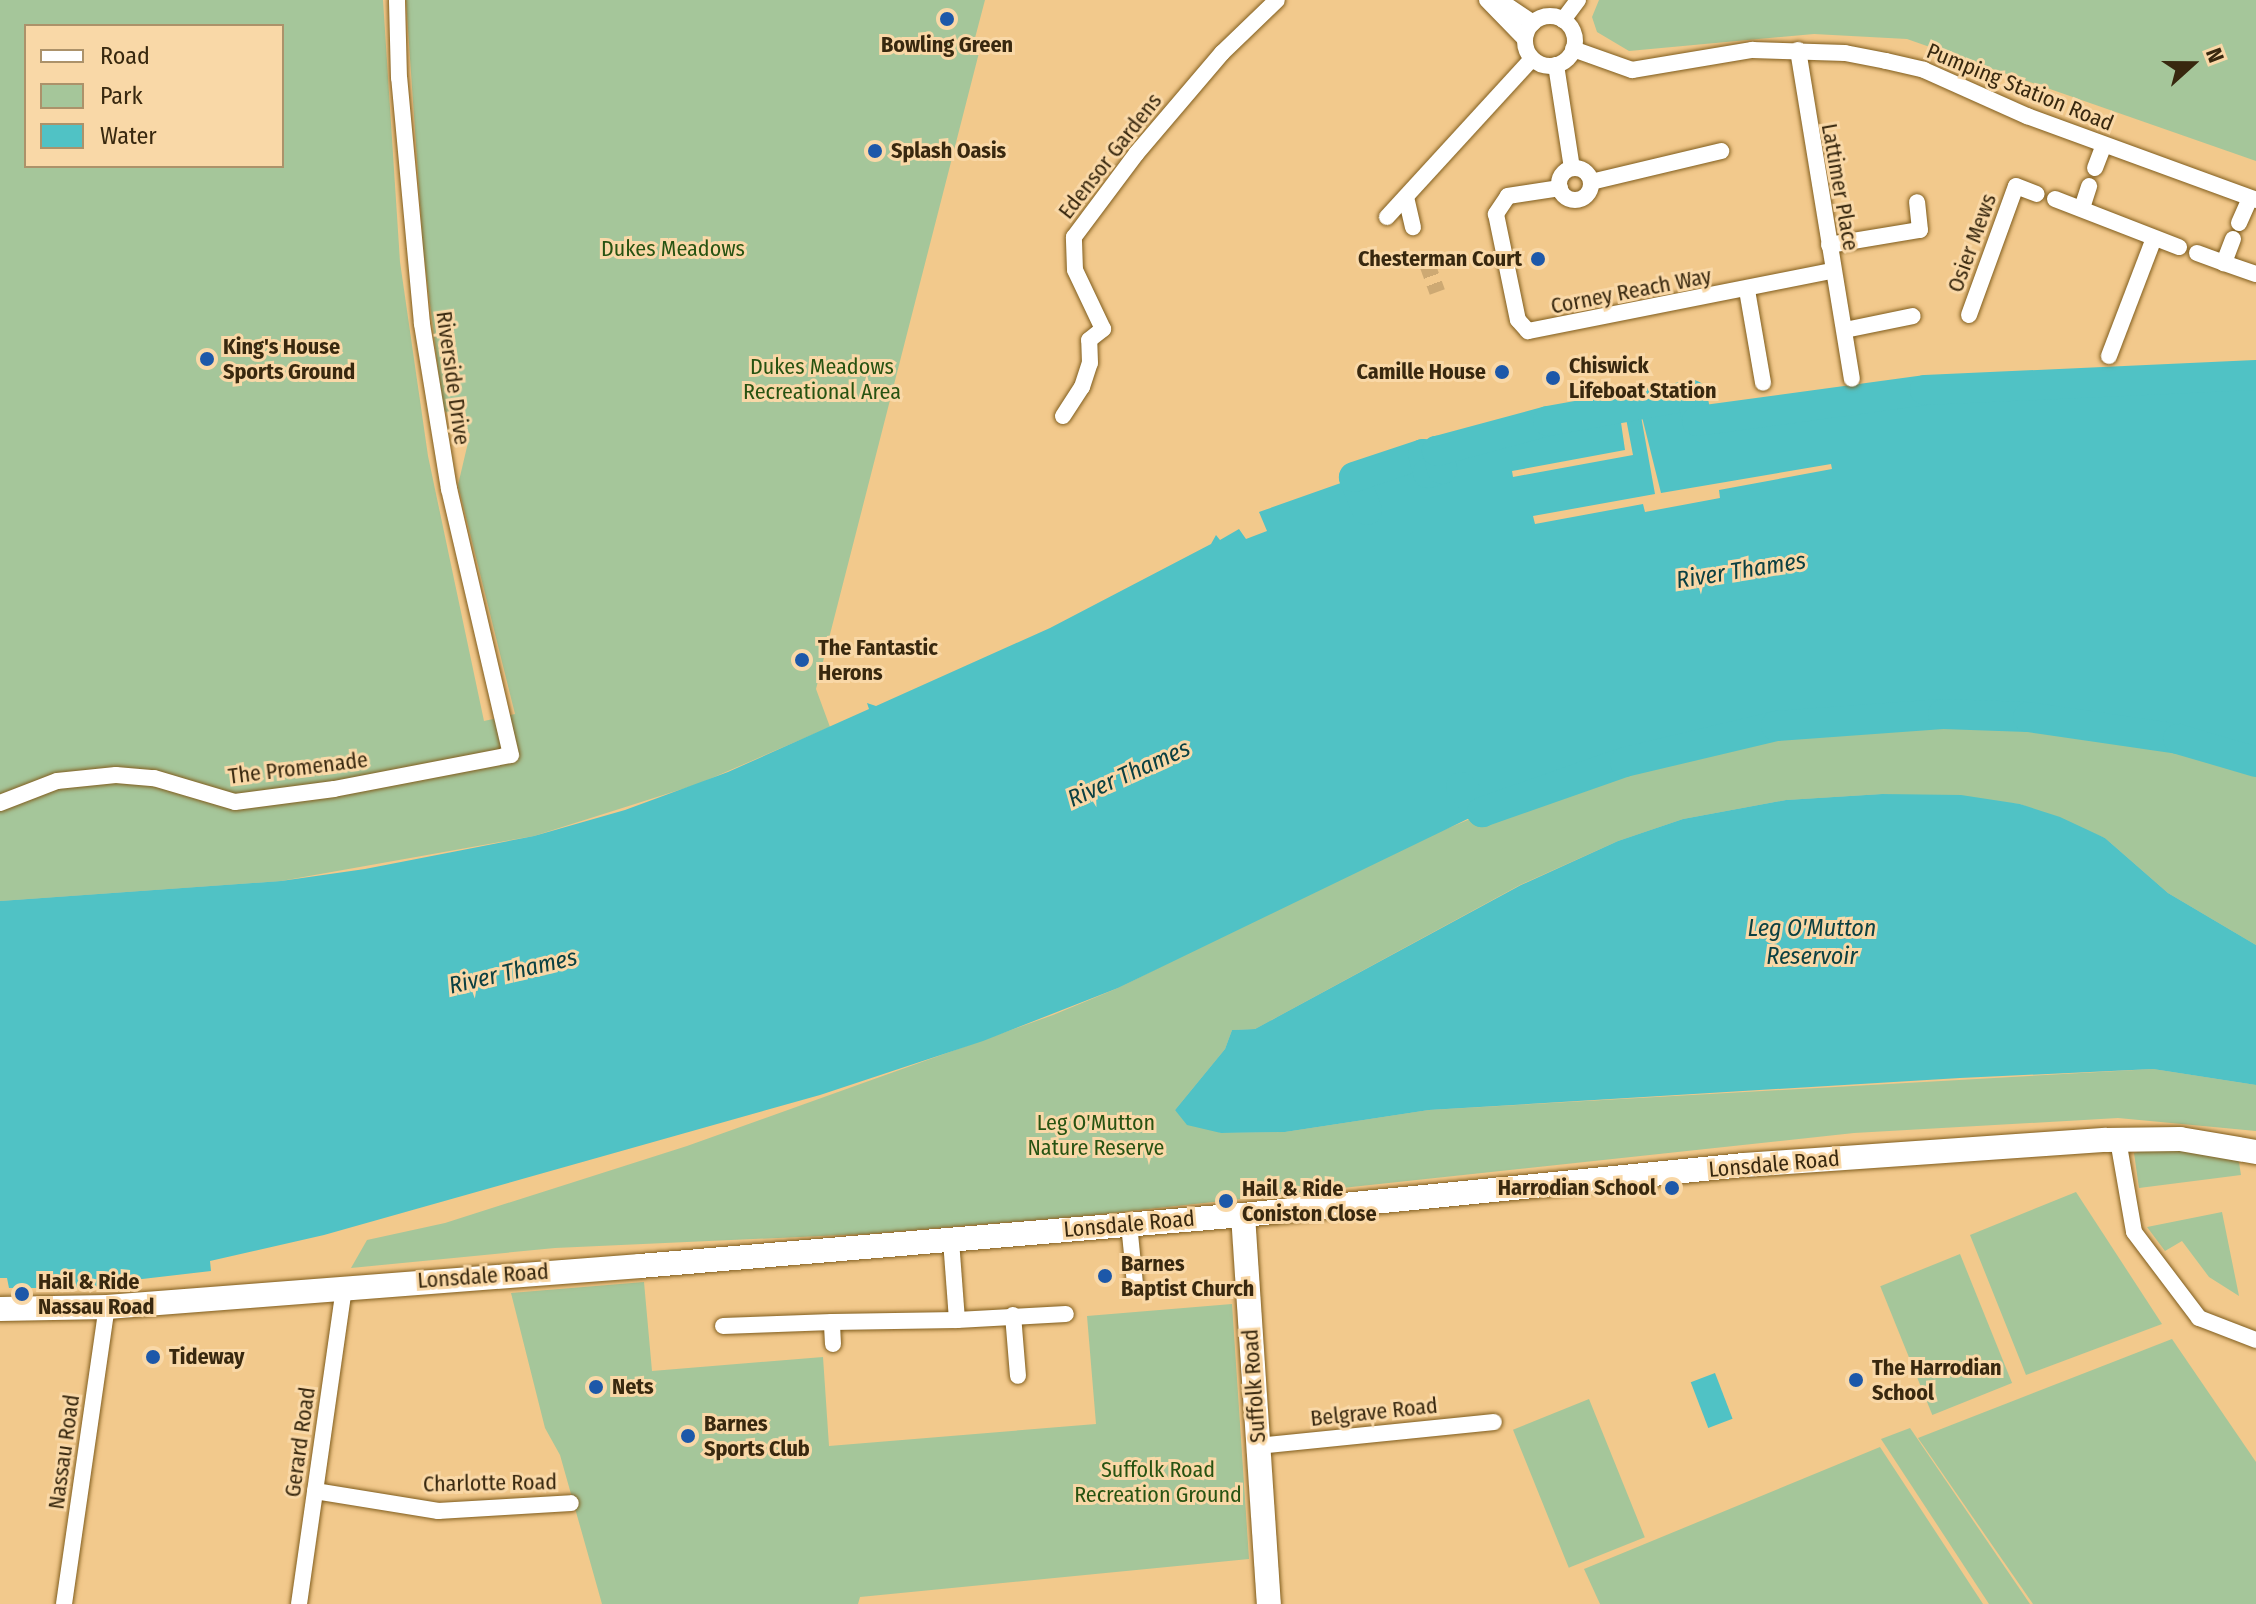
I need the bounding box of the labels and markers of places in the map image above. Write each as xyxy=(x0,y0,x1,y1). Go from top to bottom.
marker: Bowling Green xyxy=(938,10,956,28)
place label: Bowling Green xyxy=(881,32,1013,58)
place label: Splash Oasis xyxy=(891,138,1006,164)
marker: Splash Oasis xyxy=(866,142,884,160)
place label: Chesterman Court xyxy=(1358,246,1522,272)
marker: Chesterman Court xyxy=(1529,250,1547,268)
place label: King's House Sports Ground xyxy=(223,333,355,384)
marker: King's House Sports Ground xyxy=(198,350,216,368)
place label: Chiswick Lifeboat Station xyxy=(1569,352,1716,404)
place label: Camille House xyxy=(1356,359,1486,385)
marker: Camille House xyxy=(1493,363,1511,381)
marker: Chiswick Lifeboat Station xyxy=(1544,369,1562,387)
place label: The Fantastic Herons xyxy=(818,634,938,686)
marker: The Fantastic Herons xyxy=(793,651,811,669)
place label: Hail & Ride Coniston Close xyxy=(1242,1175,1377,1226)
place label: Harrodian School xyxy=(1498,1175,1656,1201)
marker: Harrodian School xyxy=(1663,1179,1681,1197)
marker: Hail & Ride Coniston Close xyxy=(1217,1192,1235,1210)
place label: Barnes Baptist Church xyxy=(1121,1250,1254,1302)
marker: Barnes Baptist Church xyxy=(1096,1267,1114,1285)
place label: Hail & Ride Nassau Road xyxy=(38,1268,154,1320)
marker: Hail & Ride Nassau Road xyxy=(13,1285,31,1303)
place label: Tideway xyxy=(169,1344,244,1370)
marker: Tideway xyxy=(144,1348,162,1366)
place label: The Harrodian School xyxy=(1872,1354,2002,1406)
marker: The Harrodian School xyxy=(1847,1371,1865,1389)
place label: Nets xyxy=(612,1374,654,1400)
marker: Nets xyxy=(587,1378,605,1396)
place label: Barnes Sports Club xyxy=(704,1410,810,1462)
marker: Barnes Sports Club xyxy=(679,1427,697,1445)

